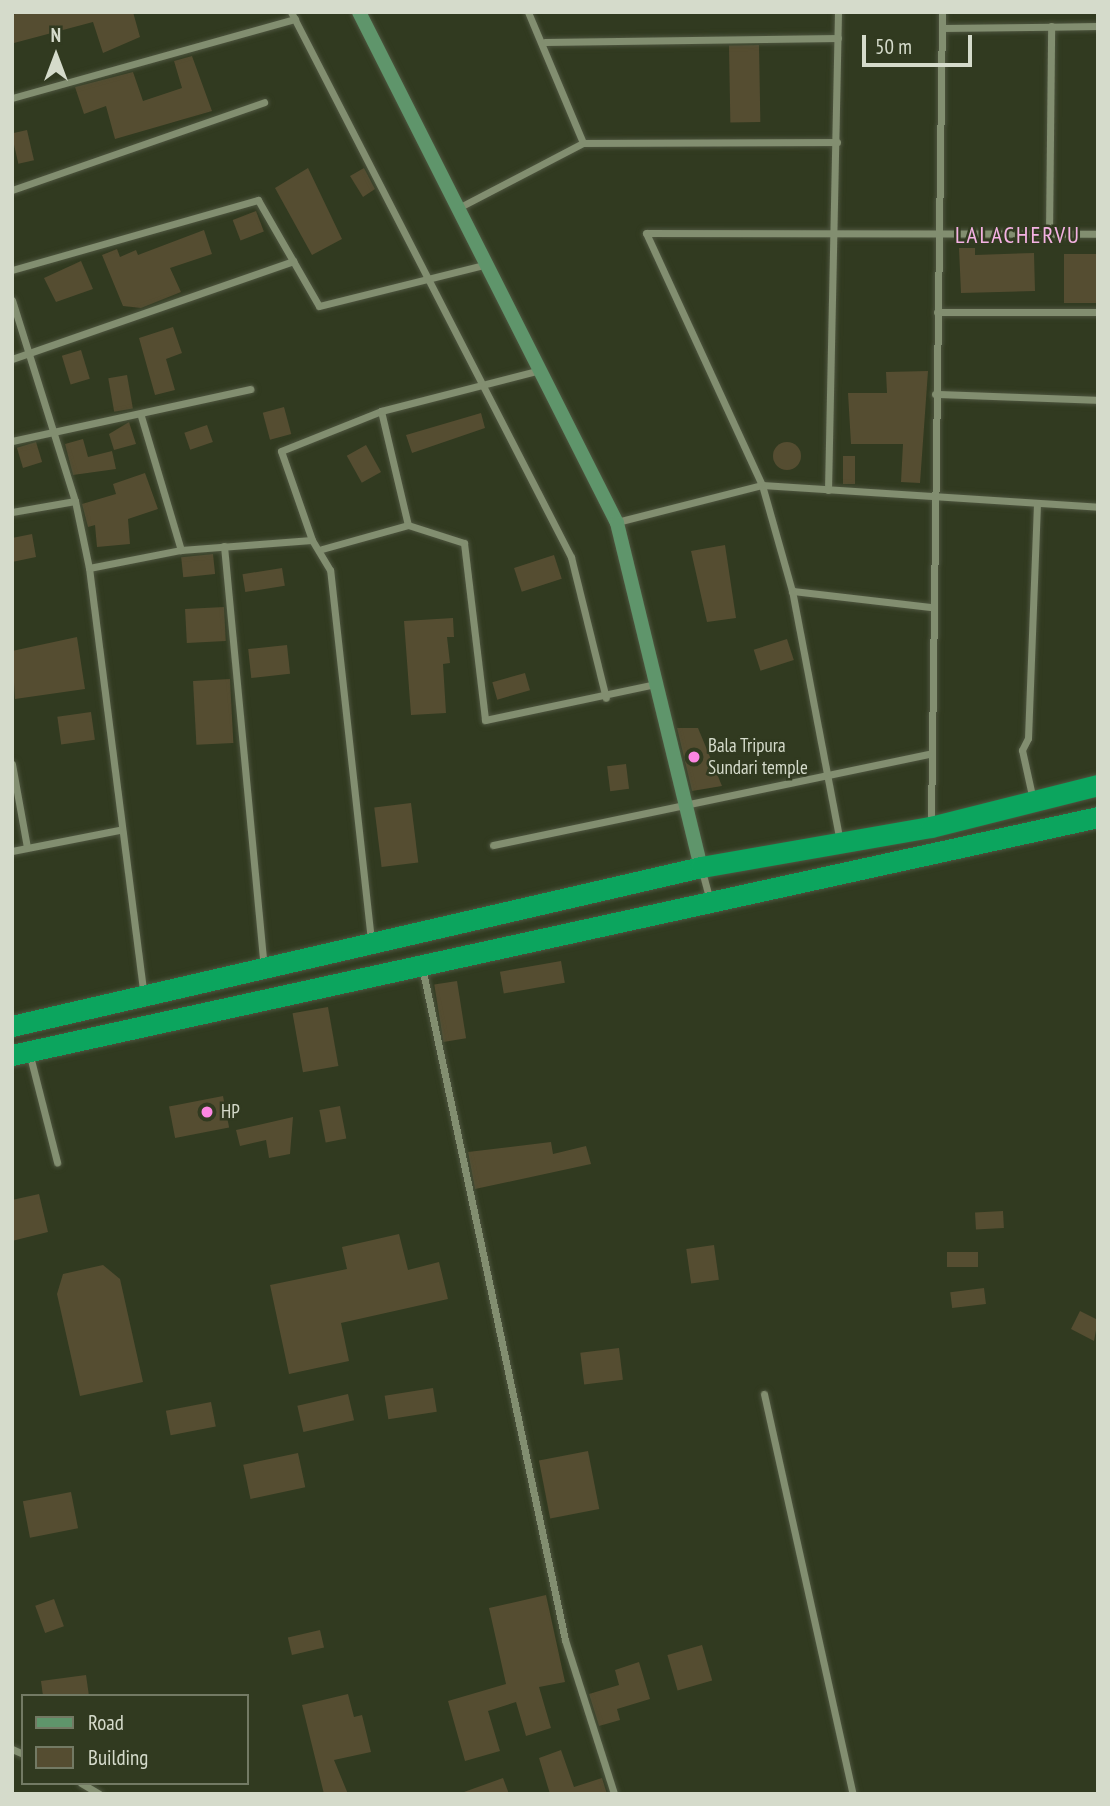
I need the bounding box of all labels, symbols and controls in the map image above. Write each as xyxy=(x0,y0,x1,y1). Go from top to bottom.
north arrow xyxy=(21,21,91,91)
scale bar xyxy=(865,21,975,65)
text: N xyxy=(51,23,61,47)
text: 50 m xyxy=(875,33,912,60)
district label: LALACHERVU xyxy=(956,221,1080,249)
place label: Bala Tripura Sundari temple xyxy=(708,735,808,779)
marker: Bala Tripura Sundari temple xyxy=(686,749,702,765)
place label: HP xyxy=(221,1101,240,1123)
marker: HP xyxy=(199,1104,215,1120)
legend xyxy=(21,1694,248,1785)
text: Road xyxy=(88,1709,124,1736)
text: Building xyxy=(88,1744,148,1771)

